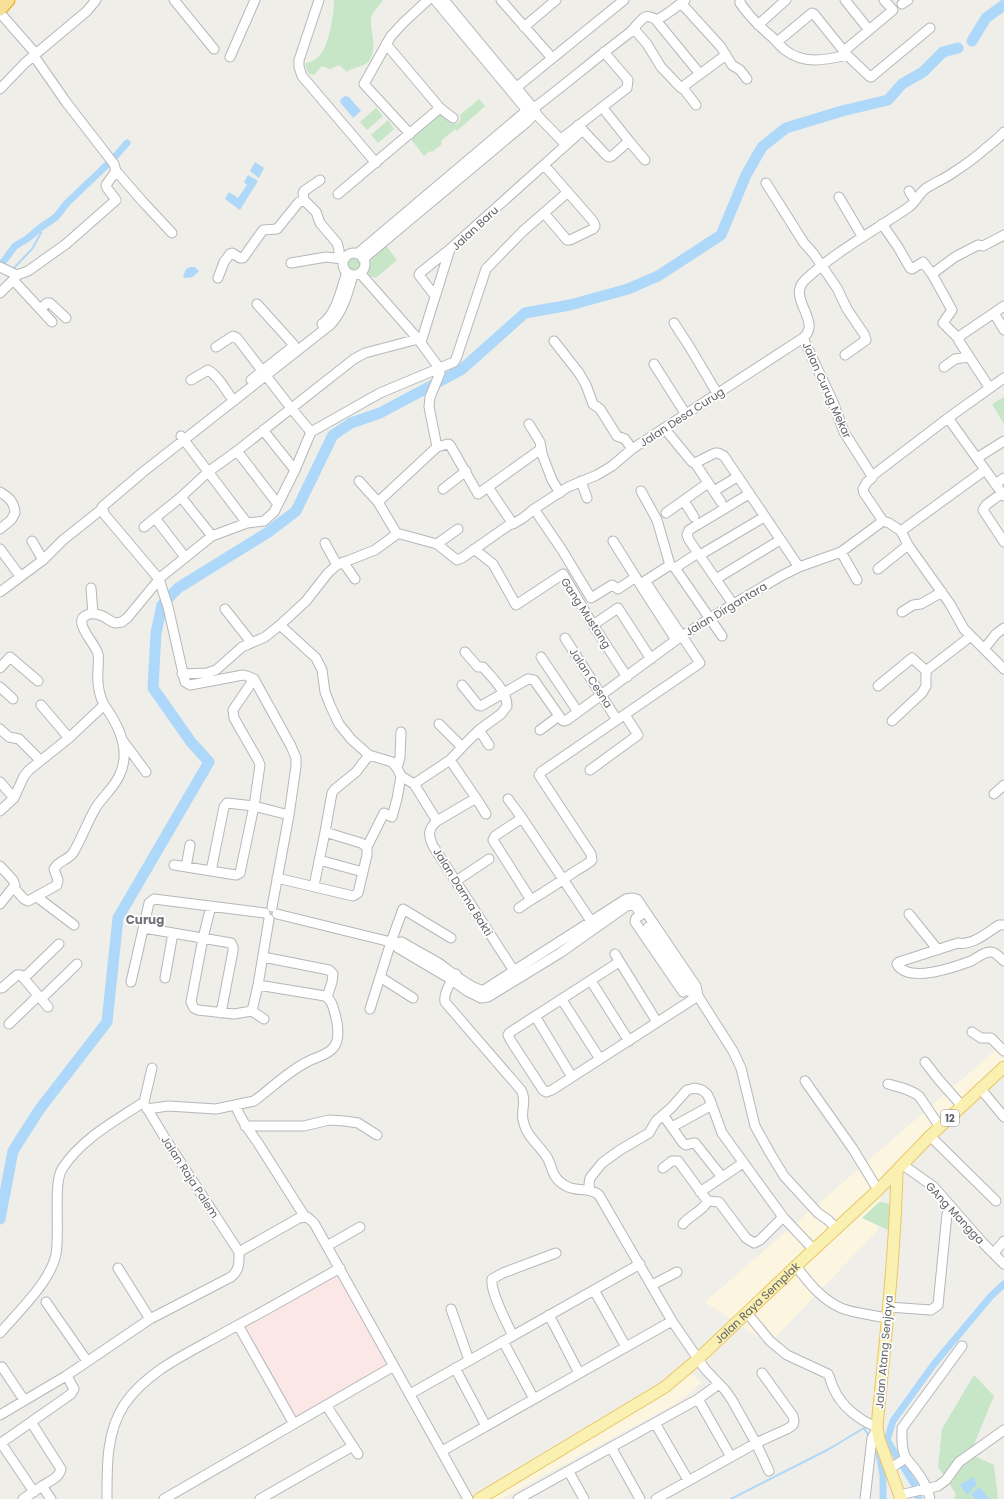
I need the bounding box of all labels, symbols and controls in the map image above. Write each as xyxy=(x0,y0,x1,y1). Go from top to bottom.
street label: Jalan Baru xyxy=(448,202,502,254)
street label: Jalan Curug Mekar xyxy=(799,339,855,441)
street label: Jalan Desa Curug xyxy=(636,384,728,450)
street label: Gang Mustang xyxy=(557,574,615,652)
street label: Jalan Dirgantara xyxy=(682,578,770,640)
street label: Jalan Cesna xyxy=(566,645,616,711)
street label: Jalan Darma Bakti xyxy=(429,845,497,939)
district label: Curug xyxy=(126,911,164,928)
road number: 12 xyxy=(941,1110,959,1126)
street label: Jalan Raja Palem xyxy=(157,1133,223,1221)
street label: GAng Mangga xyxy=(922,1178,988,1248)
street label: Jalan Raya Semplak xyxy=(711,1258,804,1347)
street label: Jalan Atang Senjaya xyxy=(871,1295,897,1409)

